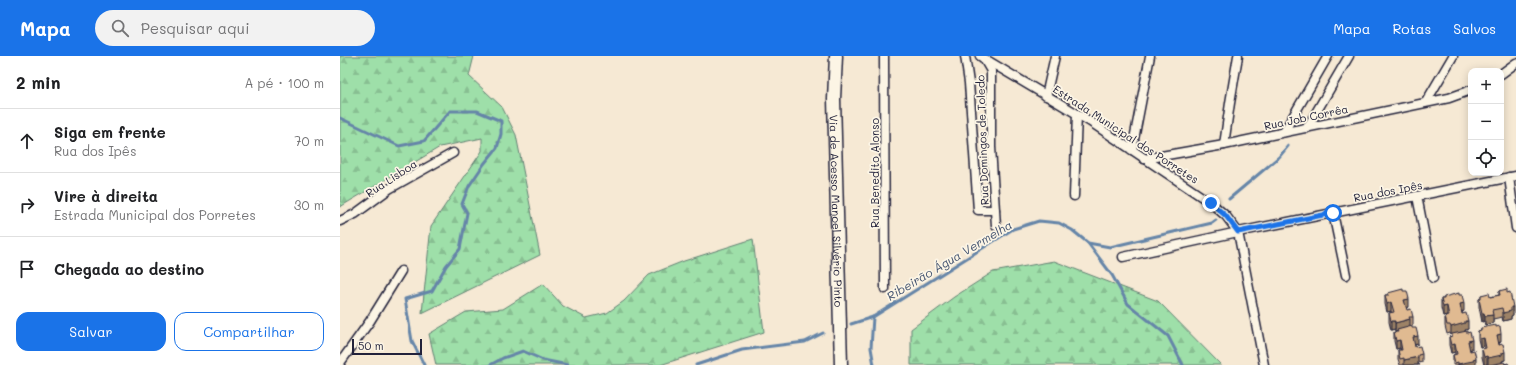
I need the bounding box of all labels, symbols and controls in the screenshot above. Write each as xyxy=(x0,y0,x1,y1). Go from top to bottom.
search box xyxy=(95,10,375,46)
text: Mapa xyxy=(20,16,71,41)
icon: search xyxy=(109,17,131,39)
text: Pesquisar aqui xyxy=(141,18,250,38)
text: Mapa xyxy=(1333,19,1370,38)
text: Rotas xyxy=(1392,19,1431,38)
text: Salvos xyxy=(1453,19,1496,38)
map controls xyxy=(1468,68,1504,176)
button: + xyxy=(1468,68,1504,104)
text: 2 min xyxy=(16,71,61,93)
text: A pé · 100 m xyxy=(244,74,324,91)
street label: Rua Domingos de Toledo xyxy=(972,74,992,205)
street label: Estrada Municipal dos Porretes xyxy=(1050,81,1202,187)
street label: Rua Job Corrêa xyxy=(1263,101,1350,133)
button: − xyxy=(1468,104,1504,140)
street label: Via de Acesso Manoel Silvério Pinto xyxy=(827,115,847,308)
street label: Rua Benedito Alonso xyxy=(867,117,882,228)
text: Siga em frente xyxy=(54,122,166,142)
icon: ahead xyxy=(16,130,38,152)
text: 70 m xyxy=(294,132,324,149)
button: locate xyxy=(1468,140,1504,176)
text: Rua dos Ipês xyxy=(54,142,136,159)
street label: Rua Lisboa xyxy=(362,156,420,200)
street label: Rua dos Ipês xyxy=(1352,177,1424,205)
text: Vire à direita xyxy=(54,186,158,206)
icon: right xyxy=(16,194,38,216)
route end xyxy=(1202,194,1220,212)
text: 30 m xyxy=(294,196,324,213)
route start xyxy=(1324,204,1342,222)
text: Estrada Municipal dos Porretes xyxy=(54,206,256,223)
water label: Ribeirão Água Vermelha xyxy=(883,216,1015,304)
icon: arrive xyxy=(16,258,38,280)
text: Chegada ao destino xyxy=(54,259,204,279)
button: Salvar xyxy=(16,312,166,351)
button: Compartilhar xyxy=(174,312,324,351)
scale bar xyxy=(352,337,422,356)
text: 50 m xyxy=(358,338,384,353)

